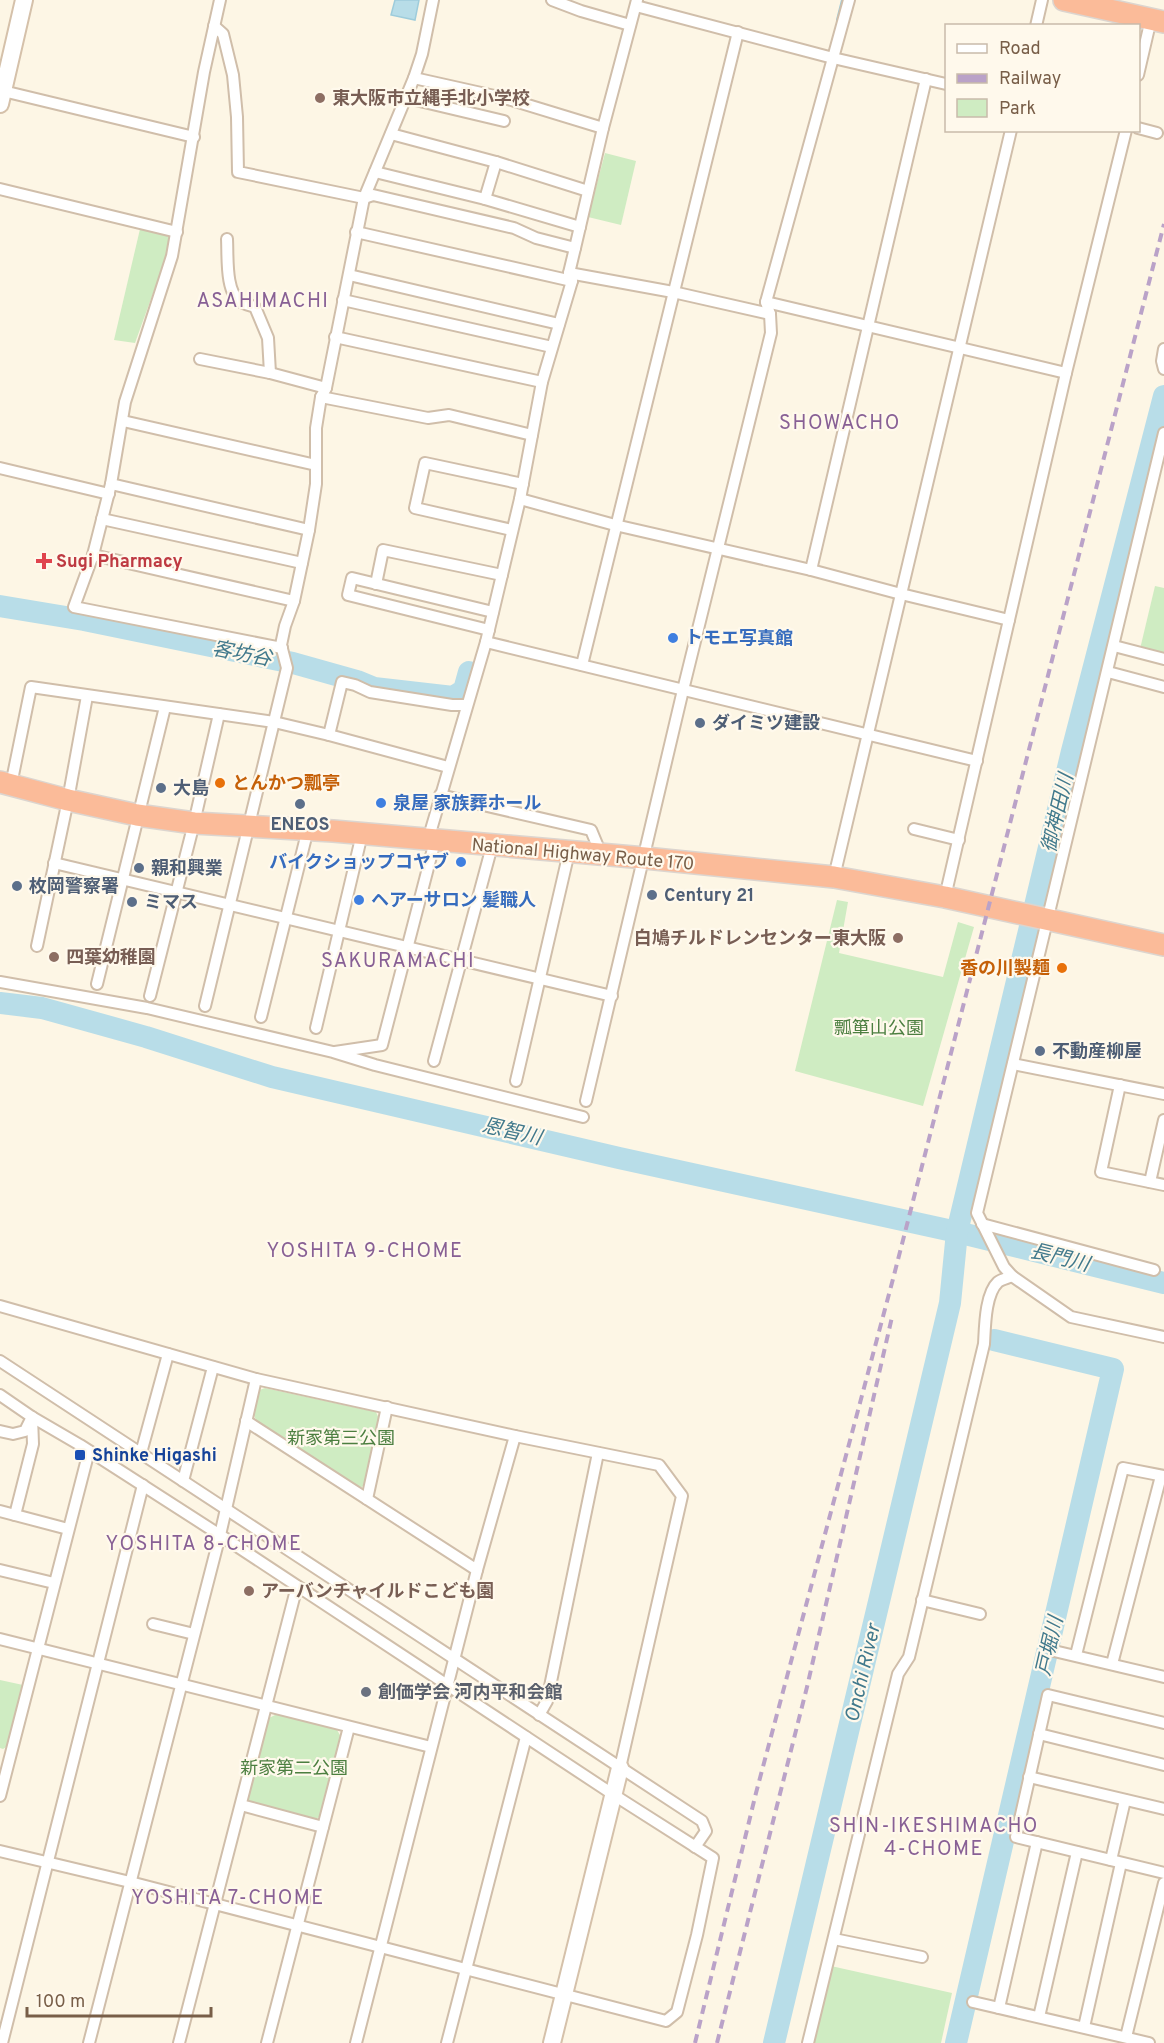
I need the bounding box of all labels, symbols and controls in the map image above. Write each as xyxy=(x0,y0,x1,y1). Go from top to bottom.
legend xyxy=(945,24,1140,132)
text: Road xyxy=(999,38,1041,61)
text: Railway xyxy=(999,68,1061,91)
place label: 東大阪市立縄手北小学校 xyxy=(332,88,530,111)
marker: 東大阪市立縄手北小学校 xyxy=(313,91,327,105)
text: Park xyxy=(999,98,1036,121)
district label: ASAHIMACHI xyxy=(197,289,329,315)
district label: SHOWACHO xyxy=(779,411,901,437)
place label: Sugi Pharmacy xyxy=(56,551,183,574)
marker: Sugi Pharmacy xyxy=(37,554,51,568)
place label: トモエ写真館 xyxy=(685,628,793,651)
marker: トモエ写真館 xyxy=(666,631,680,645)
water label: 客坊谷 xyxy=(210,636,276,674)
place label: ダイミツ建設 xyxy=(712,713,820,736)
marker: ダイミツ建設 xyxy=(693,716,707,730)
water label: 御神田川 xyxy=(1037,770,1081,855)
place label: とんかつ瓢亭 xyxy=(232,773,340,796)
marker: とんかつ瓢亭 xyxy=(213,776,227,790)
place label: 大島 xyxy=(173,778,209,801)
marker: 大島 xyxy=(154,781,168,795)
place label: 泉屋 家族葬ホール xyxy=(393,793,542,816)
marker: 泉屋 家族葬ホール xyxy=(374,796,388,810)
marker: ENEOS xyxy=(293,797,307,811)
place label: ENEOS xyxy=(270,814,330,837)
street label: National Highway Route 170 xyxy=(471,834,695,877)
place label: バイクショップコヤブ xyxy=(269,852,449,875)
marker: バイクショップコヤブ xyxy=(454,855,468,869)
place label: 親和興業 xyxy=(151,858,223,881)
marker: 親和興業 xyxy=(132,861,146,875)
place label: 枚岡警察署 xyxy=(29,876,119,899)
marker: 枚岡警察署 xyxy=(10,879,24,893)
place label: Century 21 xyxy=(664,885,754,908)
marker: Century 21 xyxy=(645,888,659,902)
place label: ヘアーサロン 髪職人 xyxy=(371,890,536,913)
place label: ミマス xyxy=(144,892,198,915)
marker: ヘアーサロン 髪職人 xyxy=(352,893,366,907)
marker: ミマス xyxy=(125,895,139,909)
place label: 白鳩チルドレンセンター東大阪 xyxy=(634,928,886,951)
marker: 白鳩チルドレンセンター東大阪 xyxy=(891,931,905,945)
place label: 四葉幼稚園 xyxy=(66,947,156,970)
district label: SAKURAMACHI xyxy=(321,949,475,975)
marker: 四葉幼稚園 xyxy=(47,950,61,964)
place label: 香の川製麺 xyxy=(960,958,1050,981)
marker: 香の川製麺 xyxy=(1055,961,1069,975)
park label: 瓢箪山公園 xyxy=(834,1018,924,1041)
place label: 不動産柳屋 xyxy=(1052,1041,1142,1064)
marker: 不動産柳屋 xyxy=(1033,1044,1047,1058)
water label: 恩智川 xyxy=(479,1114,546,1153)
district label: YOSHITA 9-CHOME xyxy=(267,1239,463,1265)
water label: 長門川 xyxy=(1027,1239,1094,1279)
park label: 新家第三公園 xyxy=(287,1428,395,1451)
place label: Shinke Higashi xyxy=(92,1445,217,1468)
marker: Shinke Higashi xyxy=(73,1448,87,1462)
district label: YOSHITA 8-CHOME xyxy=(105,1532,303,1558)
place label: アーバンチャイルドこども園 xyxy=(261,1581,494,1604)
marker: アーバンチャイルドこども園 xyxy=(242,1584,256,1598)
water label: 戸堀川 xyxy=(1032,1612,1071,1679)
water label: Onchi River xyxy=(840,1620,888,1725)
place label: 創価学会 河内平和会館 xyxy=(378,1682,563,1705)
marker: 創価学会 河内平和会館 xyxy=(359,1685,373,1699)
park label: 新家第二公園 xyxy=(240,1758,348,1781)
district label: SHIN-IKESHIMACHO 4-CHOME xyxy=(829,1814,1039,1863)
district label: YOSHITA 7-CHOME xyxy=(131,1886,325,1912)
scale bar xyxy=(27,1980,212,2018)
text: 100 m xyxy=(36,1991,85,2014)

